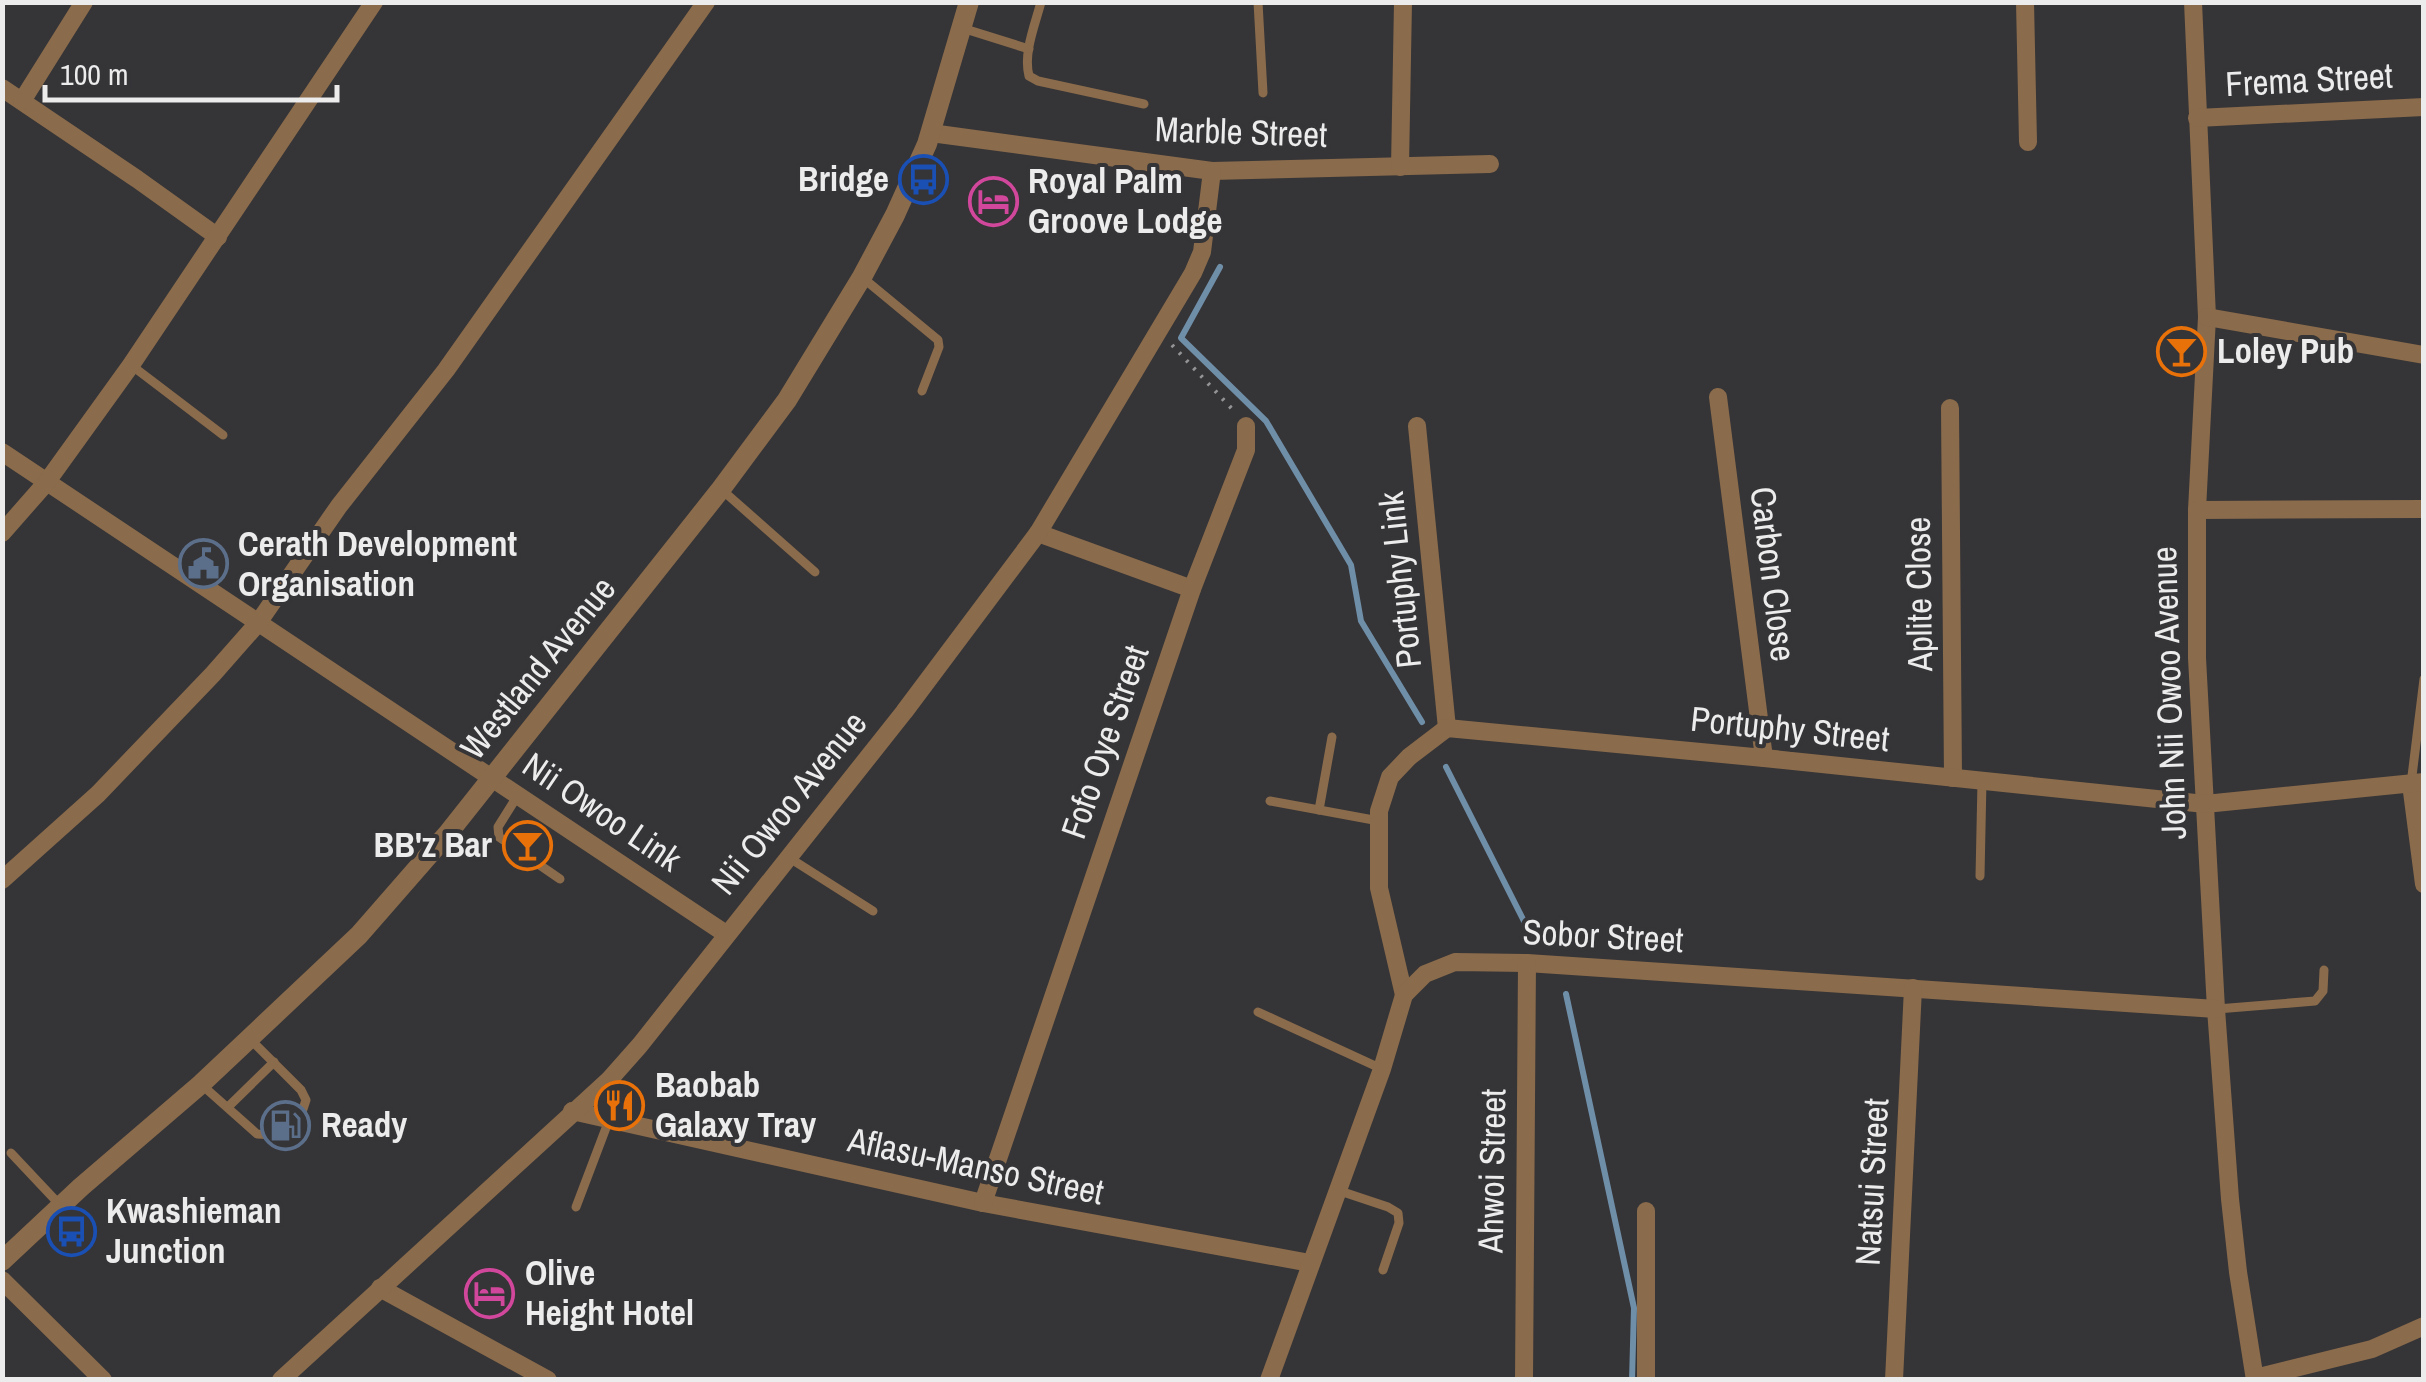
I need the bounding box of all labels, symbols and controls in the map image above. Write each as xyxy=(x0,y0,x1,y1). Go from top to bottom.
scale bar xyxy=(45,40,338,102)
street label: Frema Street xyxy=(2224,52,2394,107)
text: 100 m xyxy=(60,54,128,94)
street label: Marble Street xyxy=(1154,105,1328,158)
bus stop icon: Bridge xyxy=(898,153,950,205)
place label: Bridge xyxy=(798,155,889,202)
place label: Royal Palm Groove Lodge xyxy=(1028,157,1223,244)
hotel icon: Royal Palm Groove Lodge xyxy=(967,175,1019,227)
bar icon: Loley Pub xyxy=(2156,325,2208,377)
place label: Loley Pub xyxy=(2217,327,2354,374)
street label: Carbon Close xyxy=(1739,484,1808,664)
street label: Portuphy Link xyxy=(1367,489,1432,671)
street label: Aplite Close xyxy=(1894,516,1943,673)
place label: Cerath Development Organisation xyxy=(238,520,518,607)
public building icon: Cerath Development Organisation xyxy=(177,538,229,590)
street label: John Nii Owoo Avenue xyxy=(2140,546,2197,840)
street label: Westland Avenue xyxy=(449,566,626,769)
street label: Fofo Oye Street xyxy=(1050,639,1160,845)
street label: Portuphy Street xyxy=(1688,695,1892,762)
street label: Nii Owoo Avenue xyxy=(700,701,877,904)
street label: Nii Owoo Link xyxy=(514,741,691,882)
bar icon: BB'z Bar xyxy=(501,819,553,871)
place label: BB'z Bar xyxy=(374,821,493,868)
street label: Sobor Street xyxy=(1521,908,1685,963)
place label: Baobab Galaxy Tray xyxy=(655,1061,816,1148)
restaurant icon: Baobab Galaxy Tray xyxy=(594,1079,646,1131)
street label: Ahwoi Street xyxy=(1467,1088,1516,1255)
street label: Natsui Street xyxy=(1844,1097,1899,1267)
fuel station icon: Ready xyxy=(260,1099,312,1151)
place label: Ready xyxy=(321,1101,407,1148)
street label: Aflasu-Manso Street xyxy=(843,1115,1108,1216)
place label: Kwashieman Junction xyxy=(106,1187,281,1274)
bus stop icon: Kwashieman Junction xyxy=(45,1205,97,1257)
place label: Olive Height Hotel xyxy=(525,1249,694,1336)
hotel icon: Olive Height Hotel xyxy=(464,1267,516,1319)

